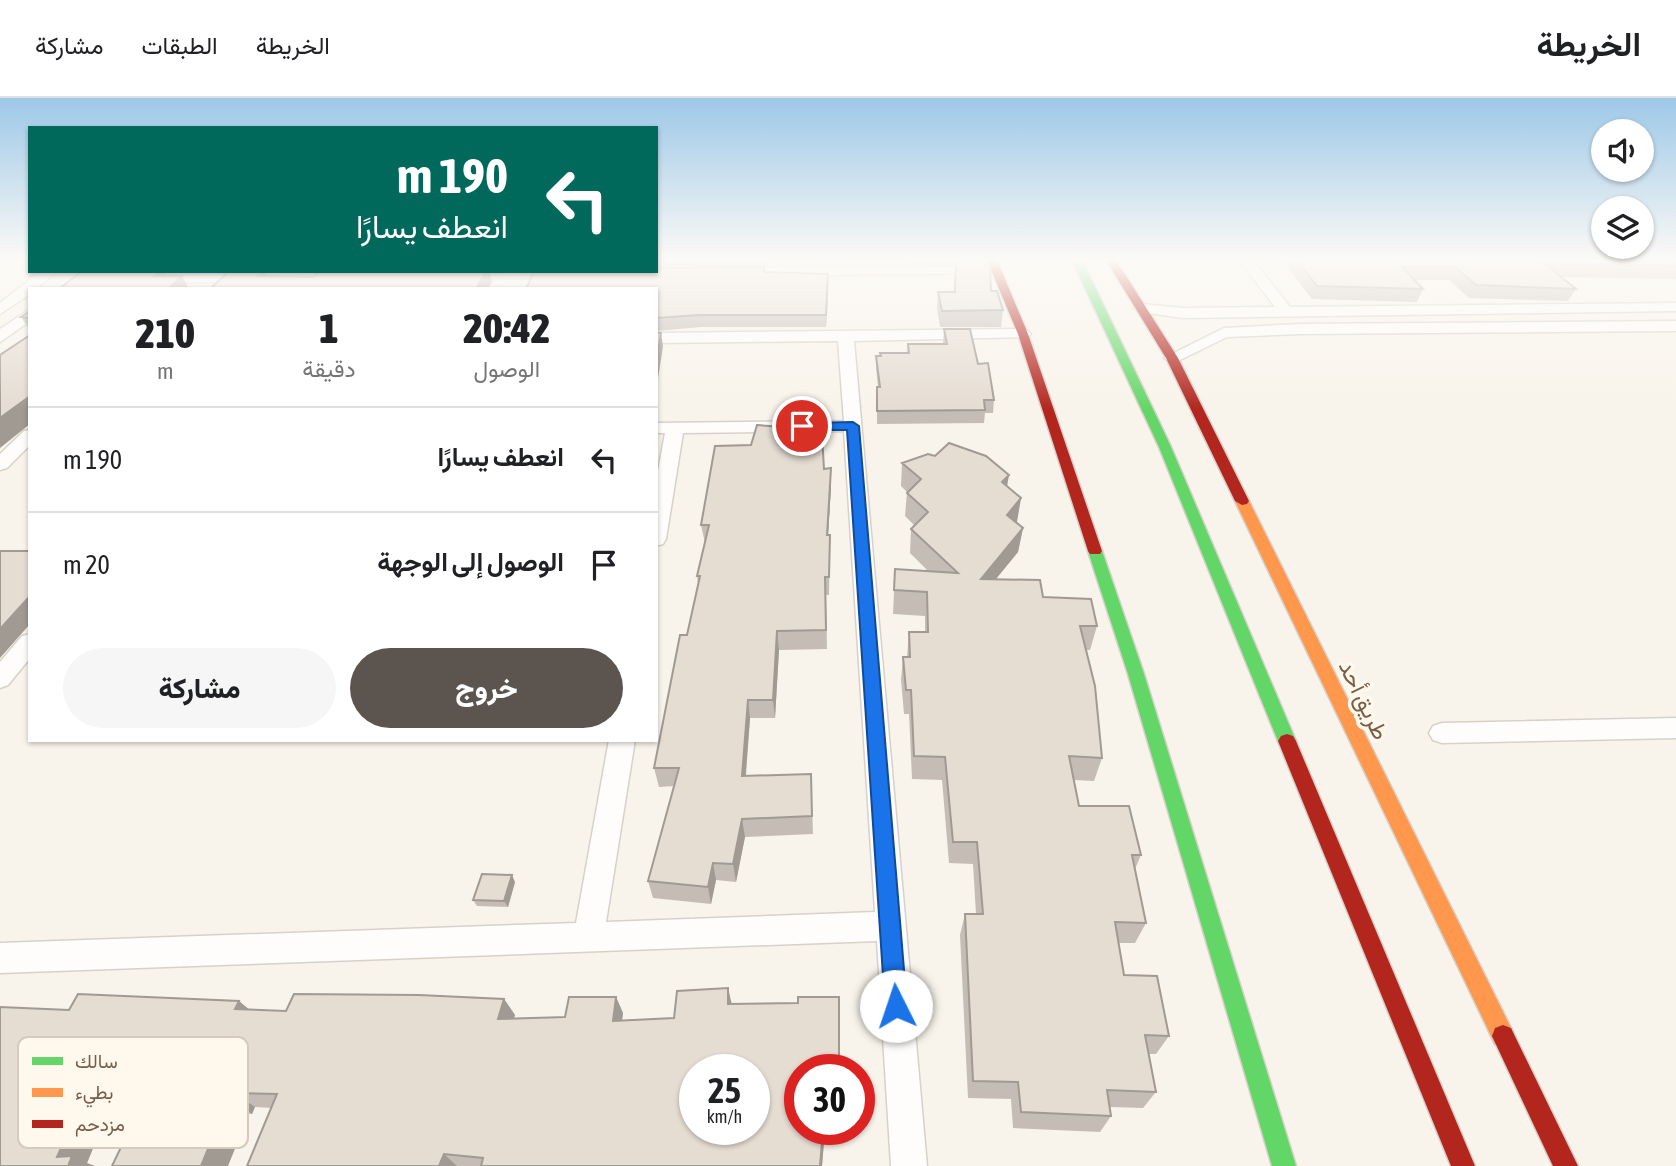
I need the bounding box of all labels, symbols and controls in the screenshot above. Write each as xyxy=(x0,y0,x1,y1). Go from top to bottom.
text: الخريطة xyxy=(1537,25,1641,63)
text: مشاركة xyxy=(35,32,103,59)
text: الطبقات xyxy=(141,32,218,59)
text: الخريطة xyxy=(256,32,330,59)
map controls xyxy=(1591,119,1654,259)
button: sound xyxy=(1591,119,1654,182)
text: 190 m xyxy=(397,147,508,203)
icon: left xyxy=(532,154,623,245)
button: layers xyxy=(1591,196,1654,259)
text: انعطف يسارًا xyxy=(356,208,508,245)
text: 1 xyxy=(319,304,339,352)
text: 20:42 xyxy=(463,304,550,352)
text: 210 xyxy=(136,309,195,357)
text: دقيقة xyxy=(302,356,356,382)
text: الوصول xyxy=(474,356,540,382)
text: m xyxy=(157,358,173,384)
pin xyxy=(772,396,832,456)
icon: arrive xyxy=(783,407,821,445)
icon: left xyxy=(585,441,623,479)
text: انعطف يسارًا xyxy=(437,442,564,472)
text: 190 m xyxy=(63,445,122,475)
icon: arrive xyxy=(585,546,623,584)
text: الوصول إلى الوجهة xyxy=(377,547,564,577)
text: 20 m xyxy=(63,550,110,580)
button: مشاركة xyxy=(63,648,336,728)
button: خروج xyxy=(350,648,623,728)
street label: طريق أحد xyxy=(1332,656,1394,745)
position arrow xyxy=(859,969,933,1043)
legend xyxy=(18,1037,248,1148)
text: سالك xyxy=(75,1050,118,1072)
speed limit sign: 30 xyxy=(784,1054,875,1145)
text: 25 xyxy=(708,1070,741,1110)
text: بطيء xyxy=(75,1081,113,1108)
text: km/h xyxy=(707,1106,742,1127)
text: مزدحم xyxy=(75,1113,125,1137)

